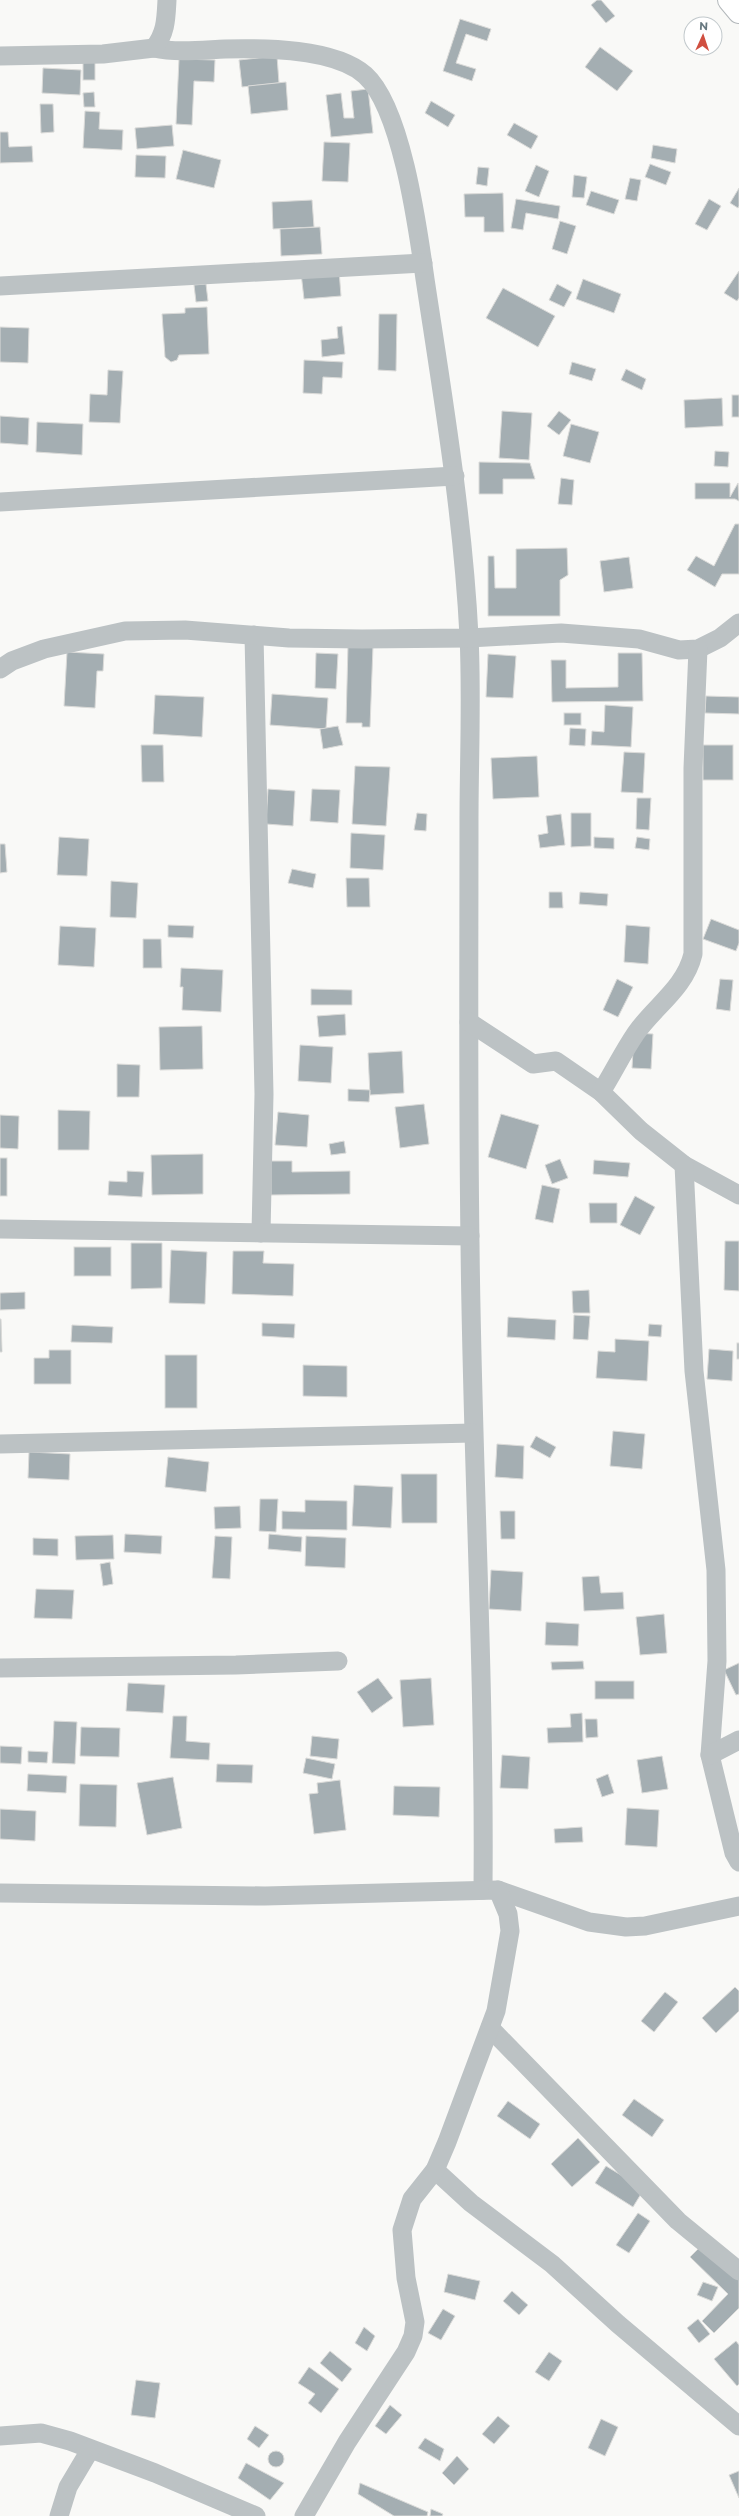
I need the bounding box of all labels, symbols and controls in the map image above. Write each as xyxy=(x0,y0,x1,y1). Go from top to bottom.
north arrow xyxy=(683,16,723,56)
text: N xyxy=(699,19,708,33)

